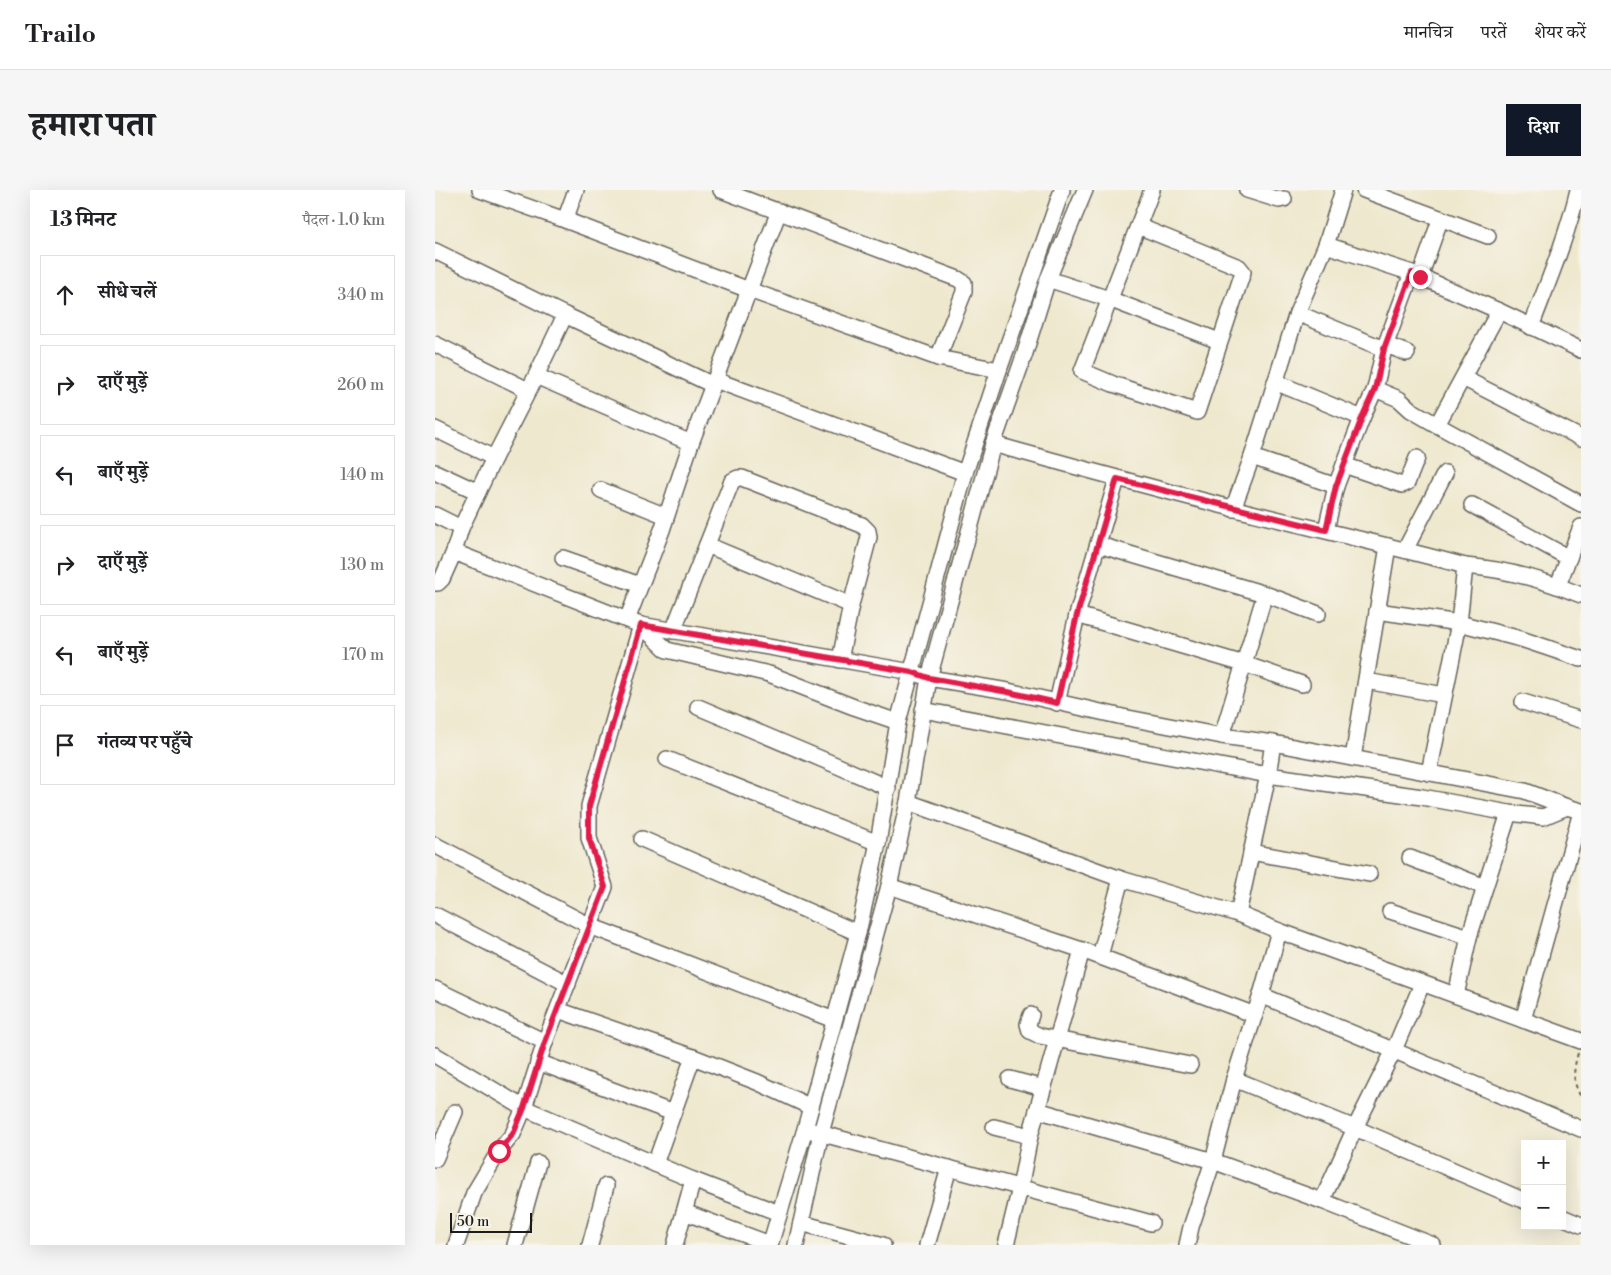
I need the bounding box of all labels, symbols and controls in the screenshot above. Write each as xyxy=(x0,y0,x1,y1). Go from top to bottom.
text: Trailo xyxy=(25,20,96,50)
text: मानचित्र xyxy=(1404,21,1453,44)
text: परतें xyxy=(1481,21,1507,44)
text: शेयर करें xyxy=(1535,21,1586,44)
text: हमारा पता xyxy=(30,104,155,147)
button: दिशा xyxy=(1506,104,1581,156)
text: 13 मिनट xyxy=(50,207,116,233)
text: पैदल · 1.0 km xyxy=(303,210,385,230)
route end xyxy=(1409,266,1432,289)
text: सीधे चलें xyxy=(98,280,156,304)
icon: ahead xyxy=(51,281,79,309)
text: 340 m xyxy=(337,285,384,305)
text: दाएँ मुड़ें xyxy=(98,370,148,394)
icon: right xyxy=(51,371,79,399)
text: 260 m xyxy=(337,375,384,395)
text: बाएँ मुड़ें xyxy=(98,460,148,484)
icon: left xyxy=(51,461,79,489)
text: 140 m xyxy=(340,465,384,485)
text: दाएँ मुड़ें xyxy=(98,550,148,574)
icon: right xyxy=(51,551,79,579)
text: 130 m xyxy=(340,555,384,575)
text: बाएँ मुड़ें xyxy=(98,640,148,664)
icon: left xyxy=(51,641,79,669)
text: 170 m xyxy=(342,645,384,665)
text: गंतव्य पर पहुँचे xyxy=(98,730,192,754)
icon: arrive xyxy=(51,731,79,759)
route start xyxy=(488,1140,511,1163)
map controls xyxy=(1521,1140,1566,1230)
button: + xyxy=(1521,1140,1566,1185)
button: − xyxy=(1521,1185,1566,1230)
scale bar xyxy=(450,1210,533,1233)
text: 50 m xyxy=(457,1213,489,1231)

